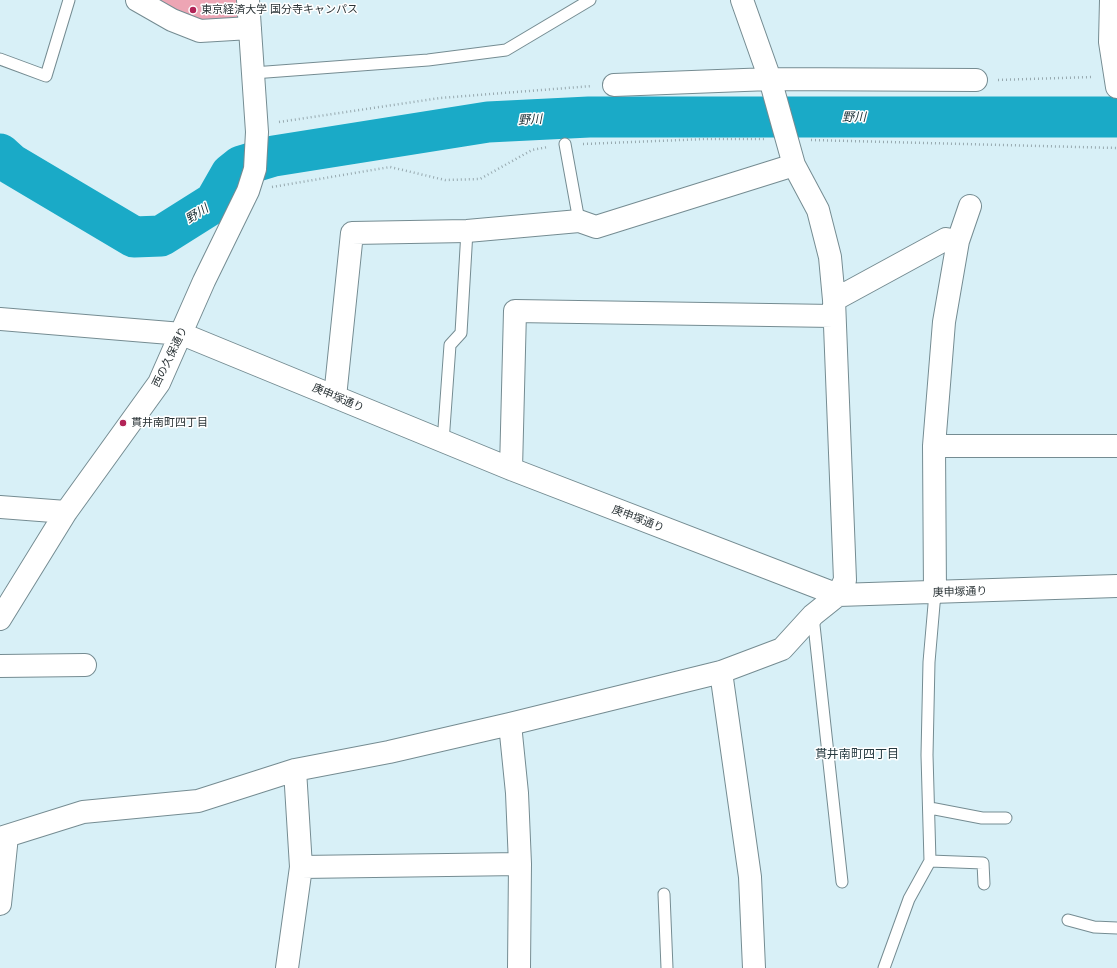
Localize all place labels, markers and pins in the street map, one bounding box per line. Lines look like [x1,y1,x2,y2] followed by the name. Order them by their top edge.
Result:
[201,3,358,17] place label: 東京経済大学 国分寺キャンパス
[188,5,198,15] marker: 東京経済大学 国分寺キャンパス
[131,416,208,430] place label: 貫井南町四丁目
[118,418,128,428] marker: 貫井南町四丁目

